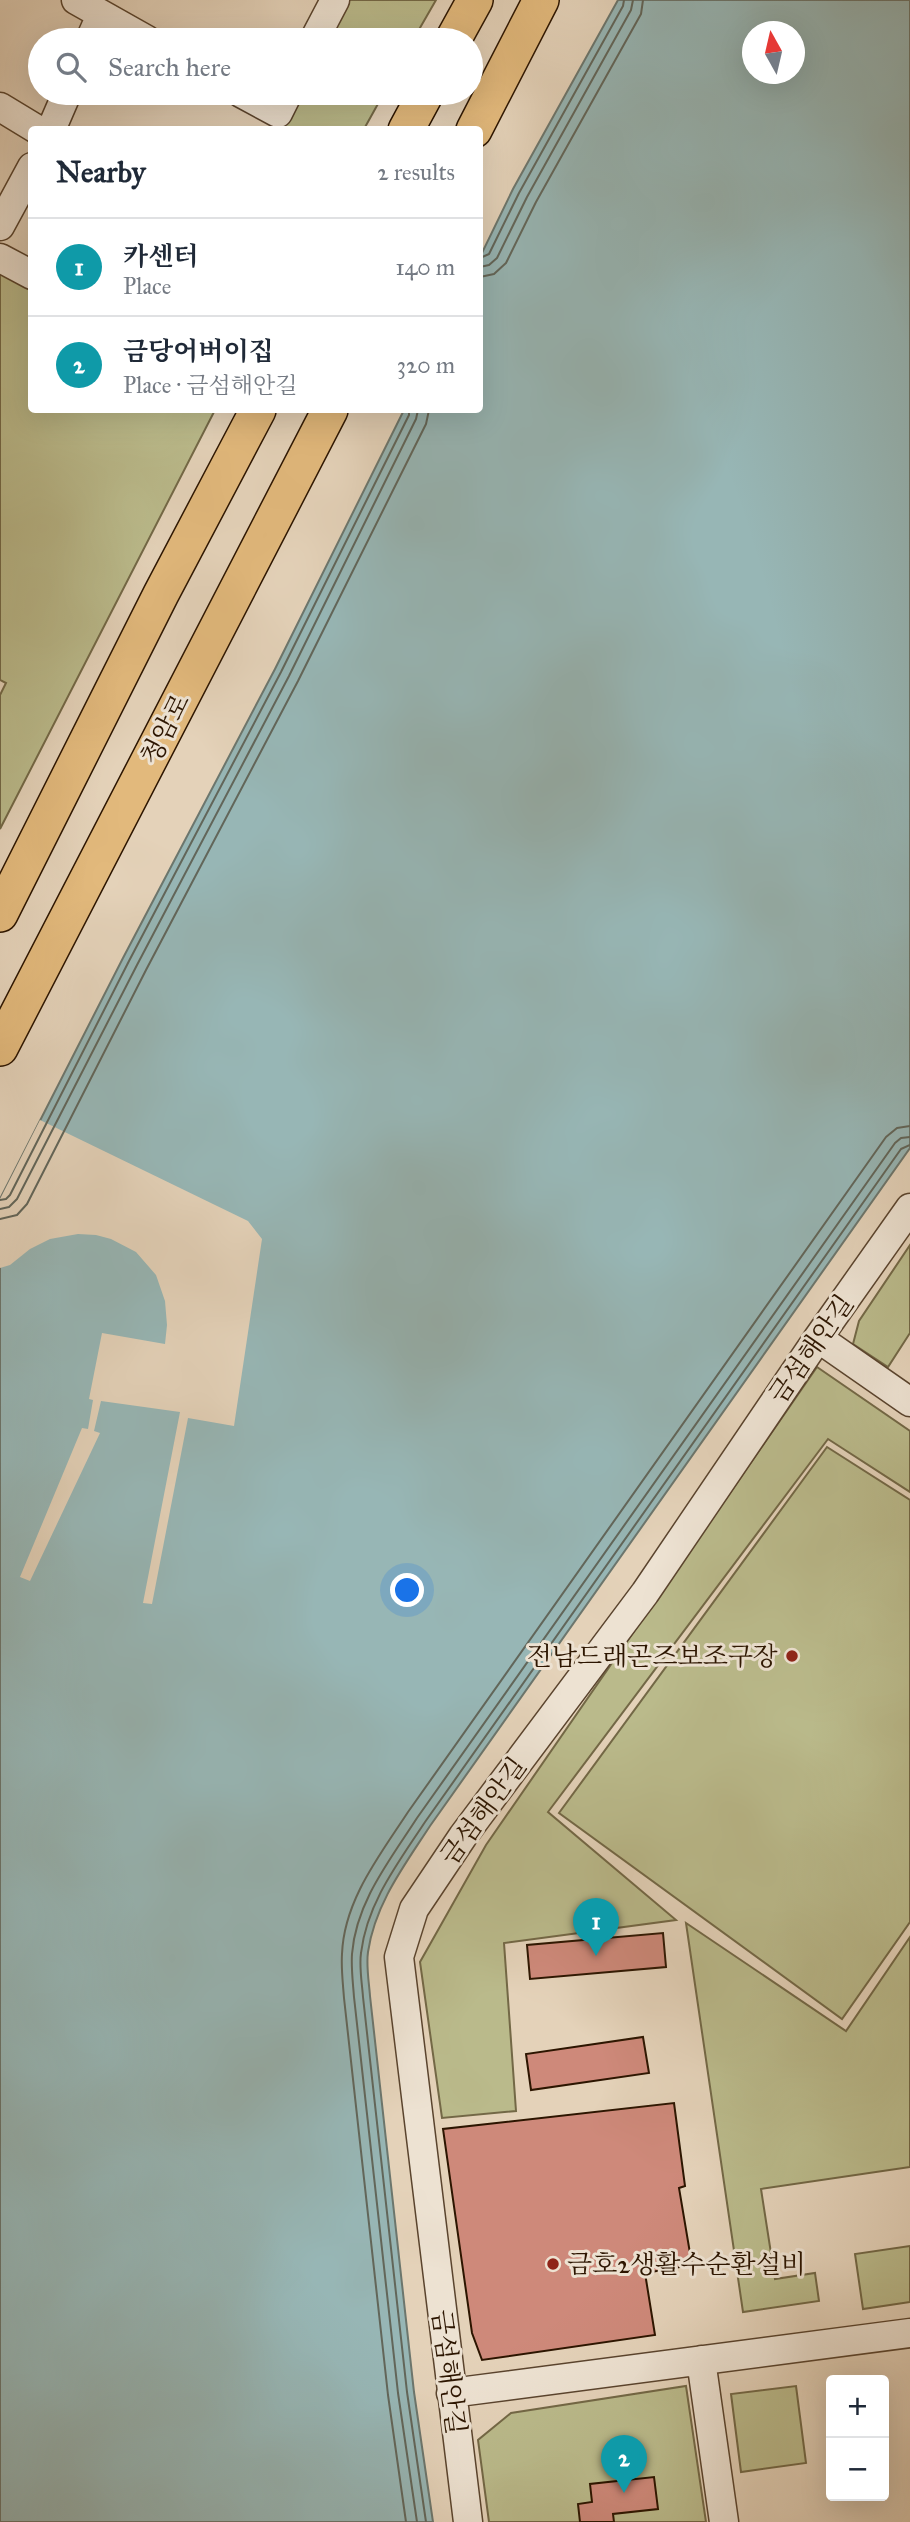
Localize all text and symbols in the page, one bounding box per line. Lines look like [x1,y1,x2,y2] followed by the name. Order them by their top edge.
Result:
[742,21,805,84] north arrow
[28,28,483,105] search box
[52,48,90,86] icon: search
[108,51,231,83] text: Search here
[56,154,146,190] text: Nearby
[377,158,455,186] text: 2 results
[123,240,198,272] text: 카센터
[74,253,84,281] text: 1
[395,253,455,281] text: 140 m
[123,272,171,300] text: Place
[123,335,274,367] text: 금당어버이집
[73,351,85,379] text: 2
[397,351,455,379] text: 320 m
[123,371,297,399] text: Place · 금섬해안길
[134,688,196,770] street label: 청암로
[762,1288,860,1410] street label: 금섬해안길
[390,1573,424,1607] your location
[527,1640,778,1672] place label: 전남드래곤즈보조구장
[784,1648,800,1664] marker: 전남드래곤즈보조구장
[433,1751,533,1871] street label: 금섬해안길
[573,1898,619,1956] pin: 1
[567,2248,806,2280] place label: 금호2생활수순환설비
[545,2256,561,2272] marker: 금호2생활수순환설비
[425,2308,473,2436] street label: 금섬해안길
[826,2375,889,2501] map controls
[826,2375,889,2438] button: +
[601,2435,647,2493] pin: 2
[826,2438,889,2501] button: −

